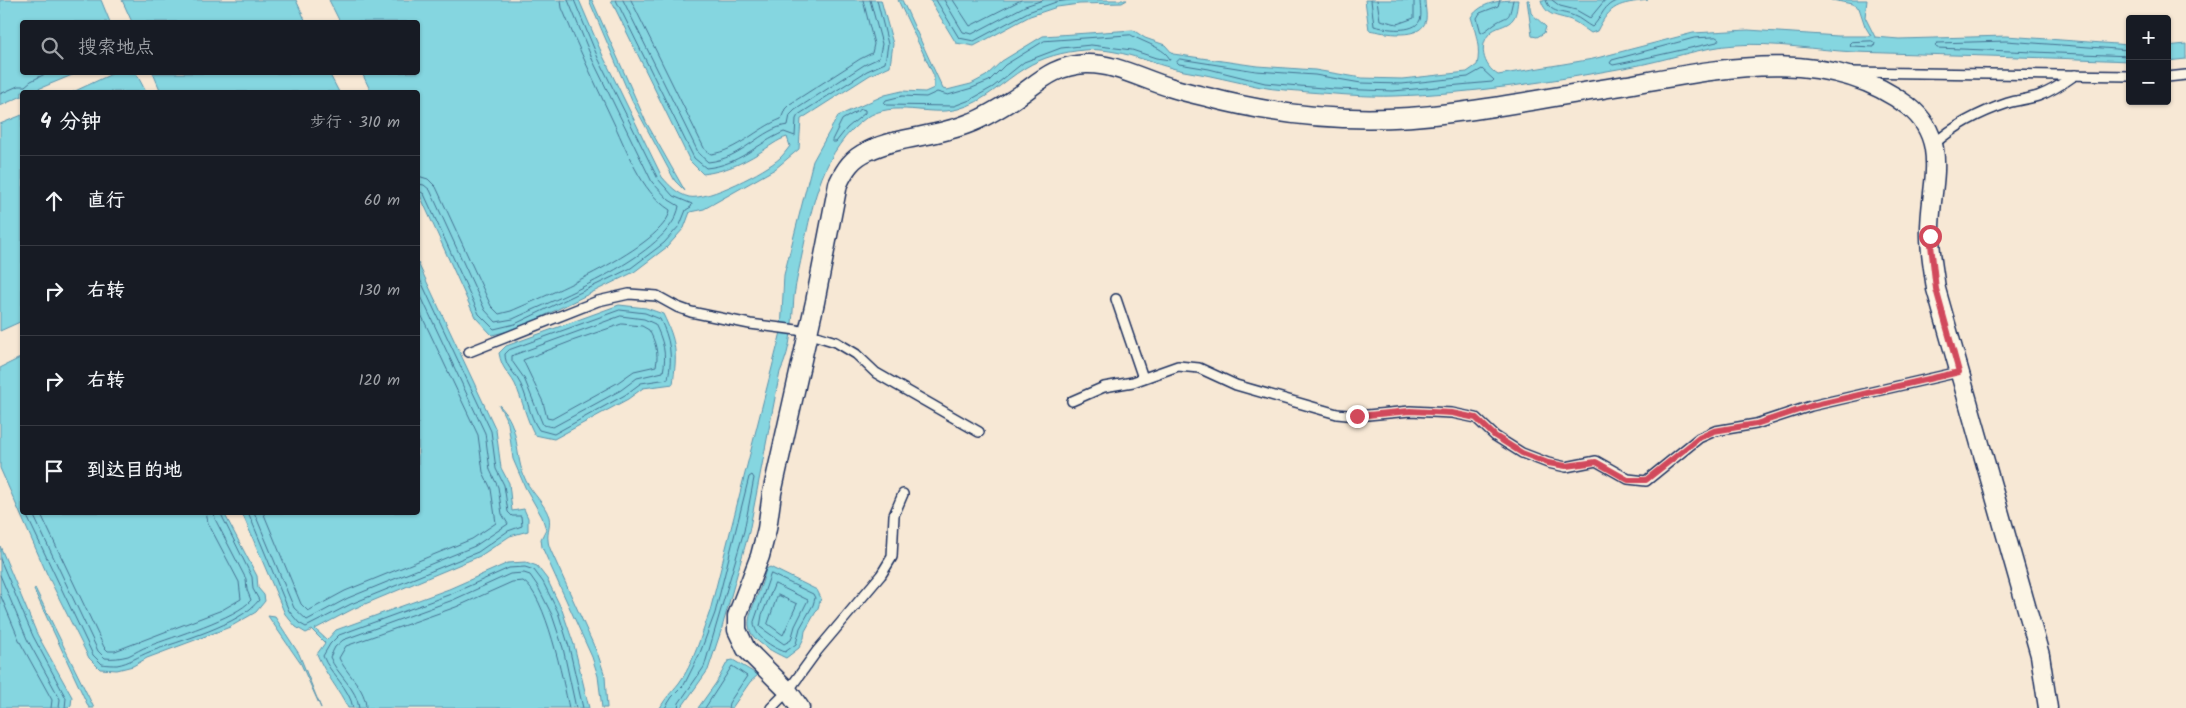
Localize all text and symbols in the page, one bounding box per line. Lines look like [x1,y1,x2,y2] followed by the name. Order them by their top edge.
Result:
[2126,15,2171,105] map controls
[2126,15,2171,60] button: +
[20,20,420,75] search box
[78,33,154,63] text: 搜索地点
[38,34,66,62] icon: search
[2126,60,2171,105] button: −
[40,106,102,139] text: 4 分钟
[310,110,400,135] text: 步行 · 310 m
[87,186,125,216] text: 直行
[40,187,68,215] icon: ahead
[364,188,400,213] text: 60 m
[1919,225,1942,248] route start
[87,276,125,306] text: 右转
[40,277,68,305] icon: right
[359,278,400,303] text: 130 m
[87,366,125,396] text: 右转
[40,367,68,395] icon: right
[359,368,400,393] text: 120 m
[1346,405,1369,428] route end
[87,456,182,486] text: 到达目的地
[40,457,68,485] icon: arrive

